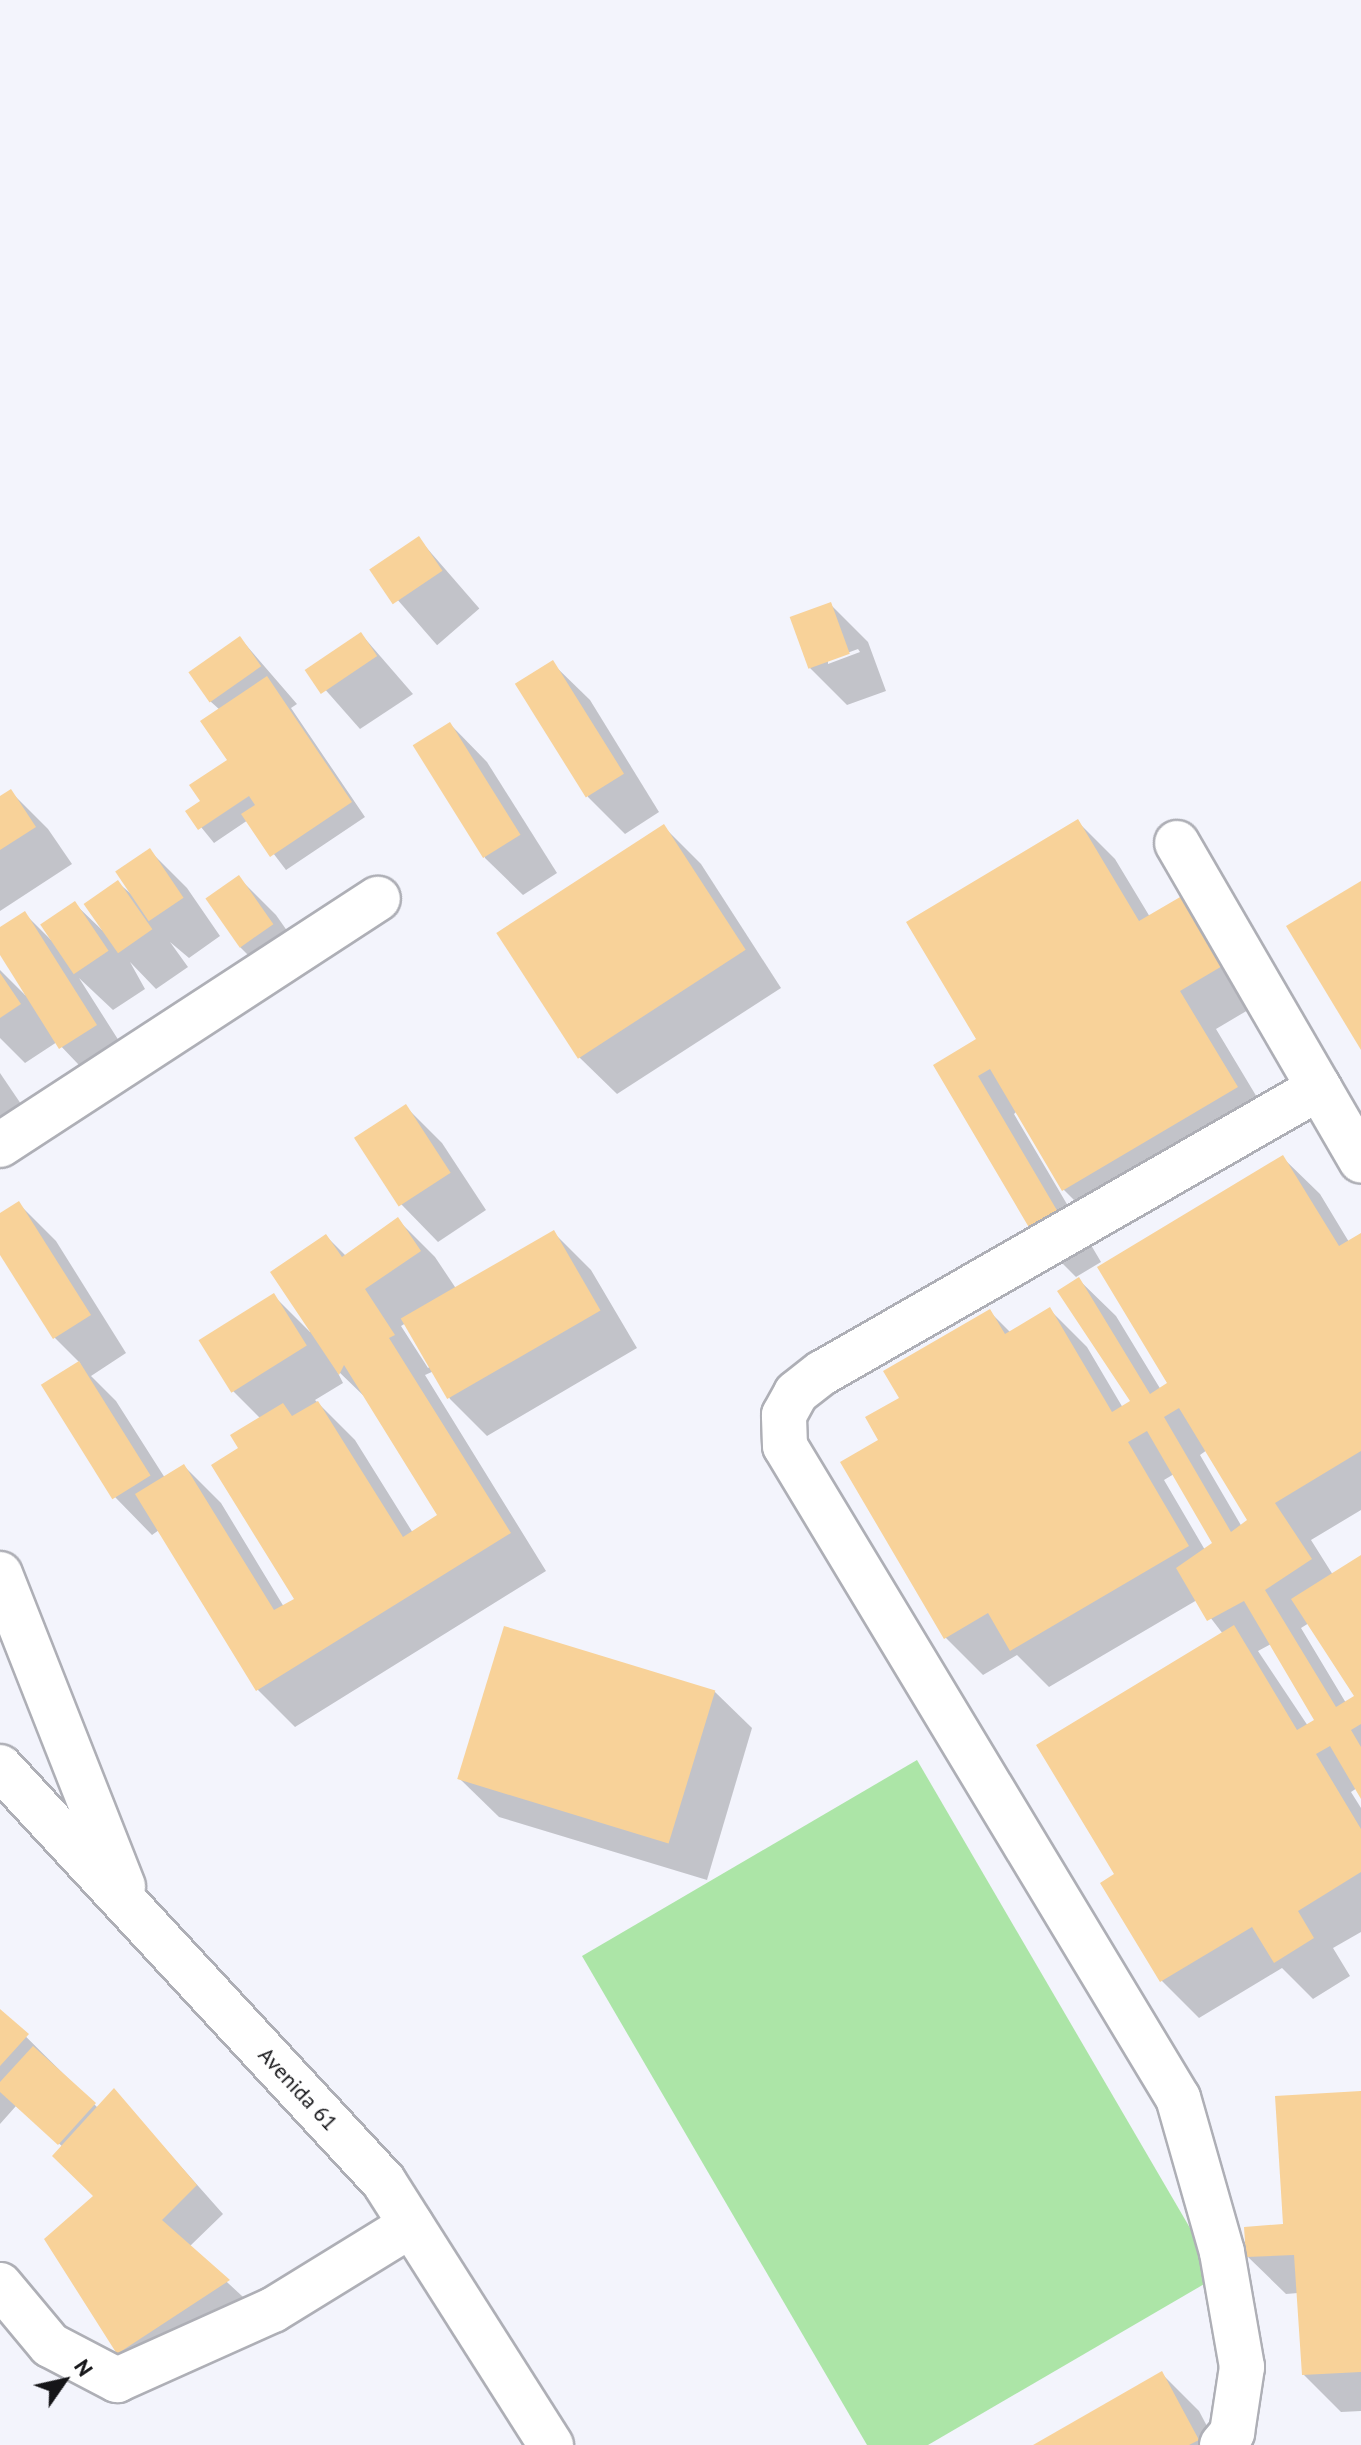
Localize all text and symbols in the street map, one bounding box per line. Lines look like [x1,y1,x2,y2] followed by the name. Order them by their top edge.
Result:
[253,2042,343,2136] street label: Avenida 61
[24,2341,104,2421] north arrow
[68,2354,100,2381] text: N

